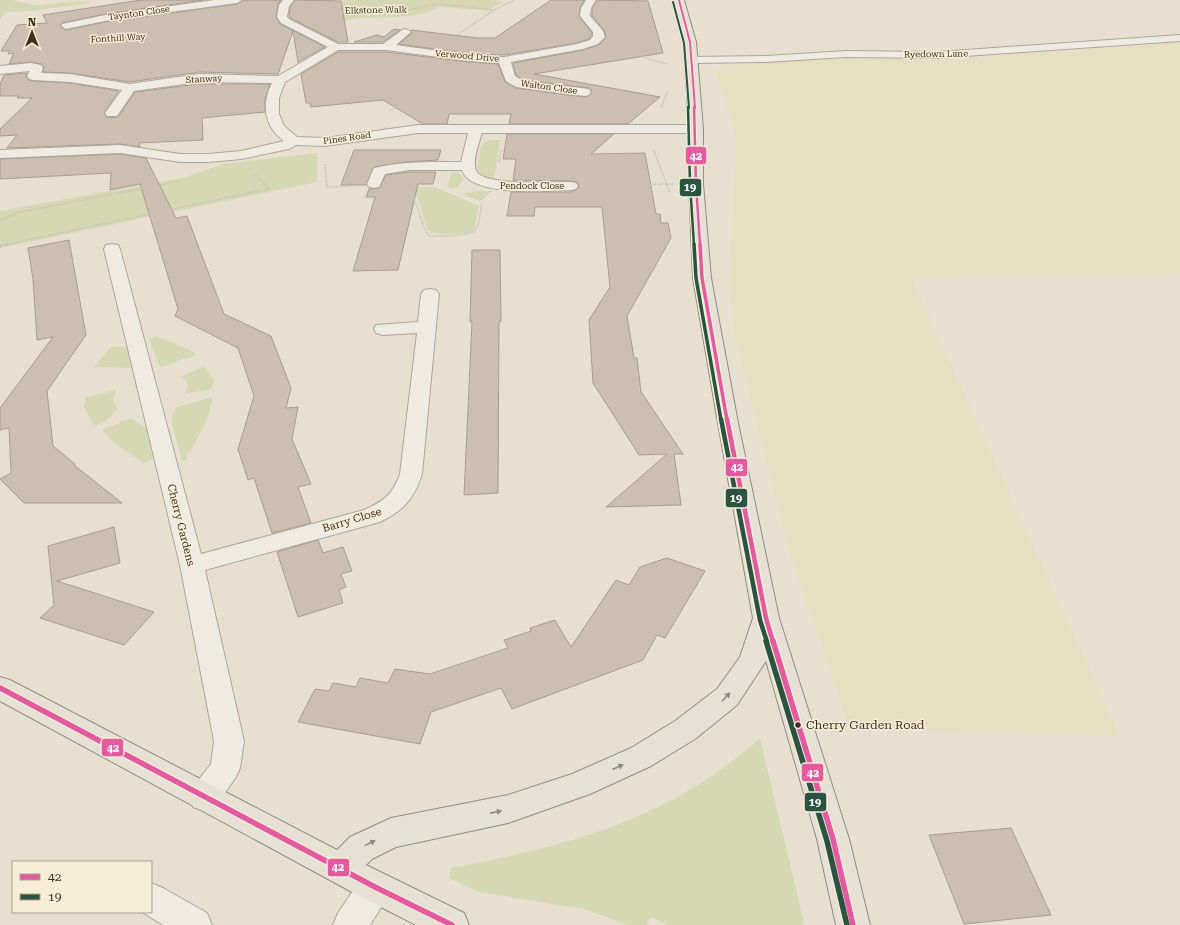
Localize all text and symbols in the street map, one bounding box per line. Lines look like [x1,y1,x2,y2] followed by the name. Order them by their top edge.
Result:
[108,4,170,22] street label: Taynton Close
[345,4,408,16] street label: Elkstone Walk
[12,12,52,52] north arrow
[28,16,37,29] text: N
[90,32,146,44] street label: Fonthill Way
[434,48,500,64] street label: Verwood Drive
[904,48,968,60] street label: Ryedown Lane
[185,73,223,85] street label: Stanway
[520,78,578,96] street label: Walton Close
[322,130,372,146] street label: Pines Road
[685,146,707,165] line badge: 42
[690,150,702,163] text: 42
[679,178,702,197] line badge: 19
[500,181,564,191] street label: Pendock Close
[684,181,696,194] text: 19
[725,458,748,477] line badge: 42
[731,461,743,474] text: 42
[165,483,197,567] street label: Cherry Gardens
[725,488,748,508] line badge: 19
[730,492,742,505] text: 19
[321,505,383,535] street label: Barry Close
[721,692,731,702] one-way arrow
[806,718,925,732] place label: Cherry Garden Road
[793,720,803,730] marker: Cherry Garden Road
[101,738,124,757] line badge: 42
[107,742,119,755] text: 42
[801,763,824,782] line badge: 42
[612,764,623,770] one-way arrow
[807,767,819,780] text: 42
[804,792,827,812] line badge: 19
[809,796,821,809] text: 19
[490,808,502,814] one-way arrow
[365,840,376,846] one-way arrow
[327,858,350,877] line badge: 42
[12,861,152,913] legend
[332,861,344,874] text: 42
[48,870,62,884] text: 42
[48,890,62,904] text: 19

